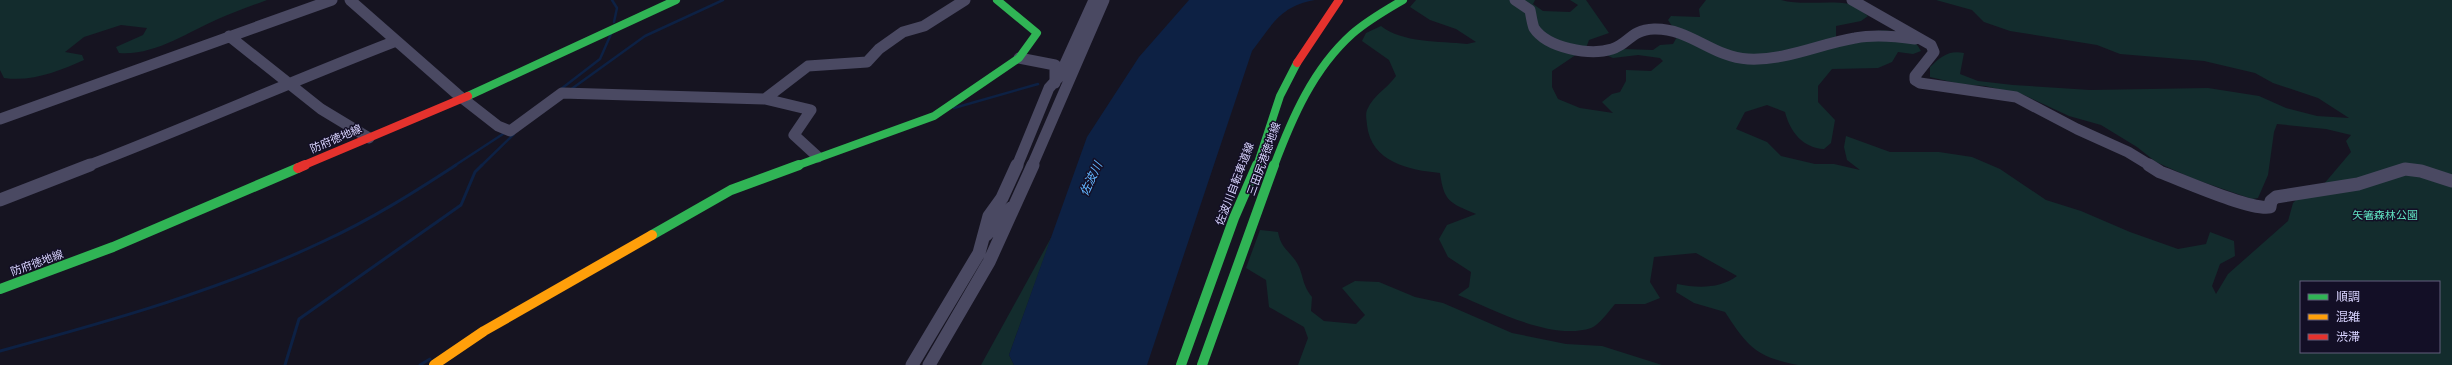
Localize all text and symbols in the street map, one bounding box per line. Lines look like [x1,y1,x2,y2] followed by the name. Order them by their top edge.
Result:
[1244,120,1284,198] street label: 三田尻港徳地線
[308,121,364,157] street label: 防府徳地線
[1212,140,1258,228] street label: 佐波川自転車道線
[1076,157,1107,199] water label: 佐波川
[2352,208,2418,223] park label: 矢箸森林公園
[9,247,65,279] street label: 防府徳地線
[2300,281,2440,353] legend
[2336,289,2360,305] text: 順調
[2336,309,2360,325] text: 混雑
[2336,329,2360,345] text: 渋滞

